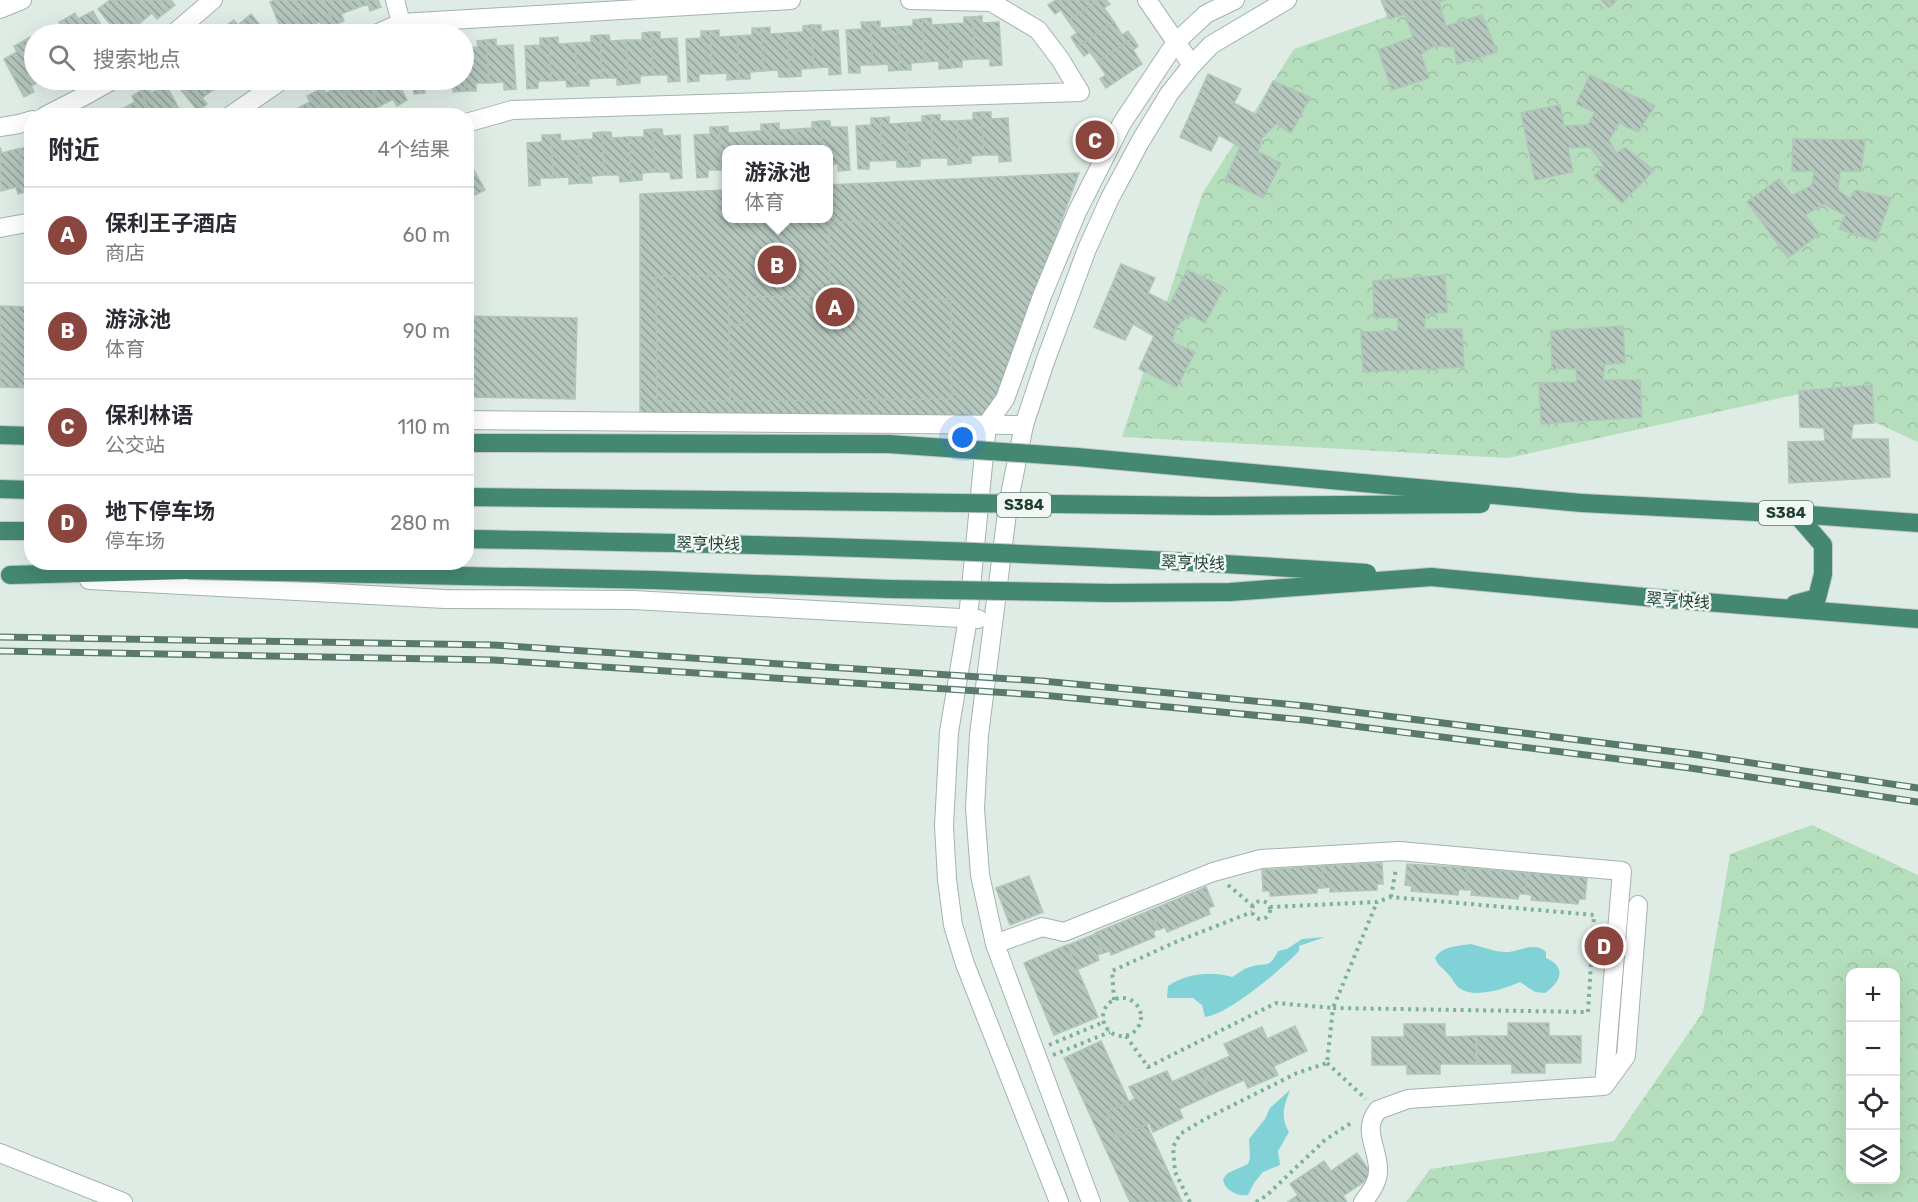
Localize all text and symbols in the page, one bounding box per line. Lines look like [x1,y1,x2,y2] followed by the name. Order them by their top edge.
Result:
[24,24,474,90] search box
[45,41,78,74] icon: search
[93,46,181,73] text: 搜索地点
[1076,118,1114,162] pin: C
[48,135,100,166] text: 附近
[378,137,450,161] text: 4个结果
[722,145,833,223] popup
[744,159,811,186] text: 游泳池
[744,190,784,214] text: 体育
[105,210,237,237] text: 保利王子酒店
[60,223,75,247] text: A
[403,223,450,247] text: 60 m
[105,241,145,265] text: 商店
[758,242,796,288] pin: B
[816,284,854,330] pin: A
[105,306,171,333] text: 游泳池
[60,319,75,343] text: B
[403,319,450,343] text: 90 m
[105,337,145,361] text: 体育
[105,402,193,429] text: 保利林语
[60,415,75,439] text: C
[398,415,450,439] text: 110 m
[948,423,977,452] your location
[105,433,165,457] text: 公交站
[997,493,1051,517] road number: S384
[105,498,215,525] text: 地下停车场
[1759,501,1813,525] road number: S384
[60,511,75,535] text: D
[390,511,450,535] text: 280 m
[105,529,165,553] text: 停车场
[676,533,740,554] street label: 翠亨快线
[1161,552,1225,573] street label: 翠亨快线
[1645,589,1711,612] street label: 翠亨快线
[1584,924,1624,968] pin: D
[1846,968,1900,1184] map controls
[1846,968,1900,1022] button: +
[1846,1022,1900,1076] button: −
[1846,1076,1900,1130] button: locate
[1846,1130,1900,1184] button: layers

